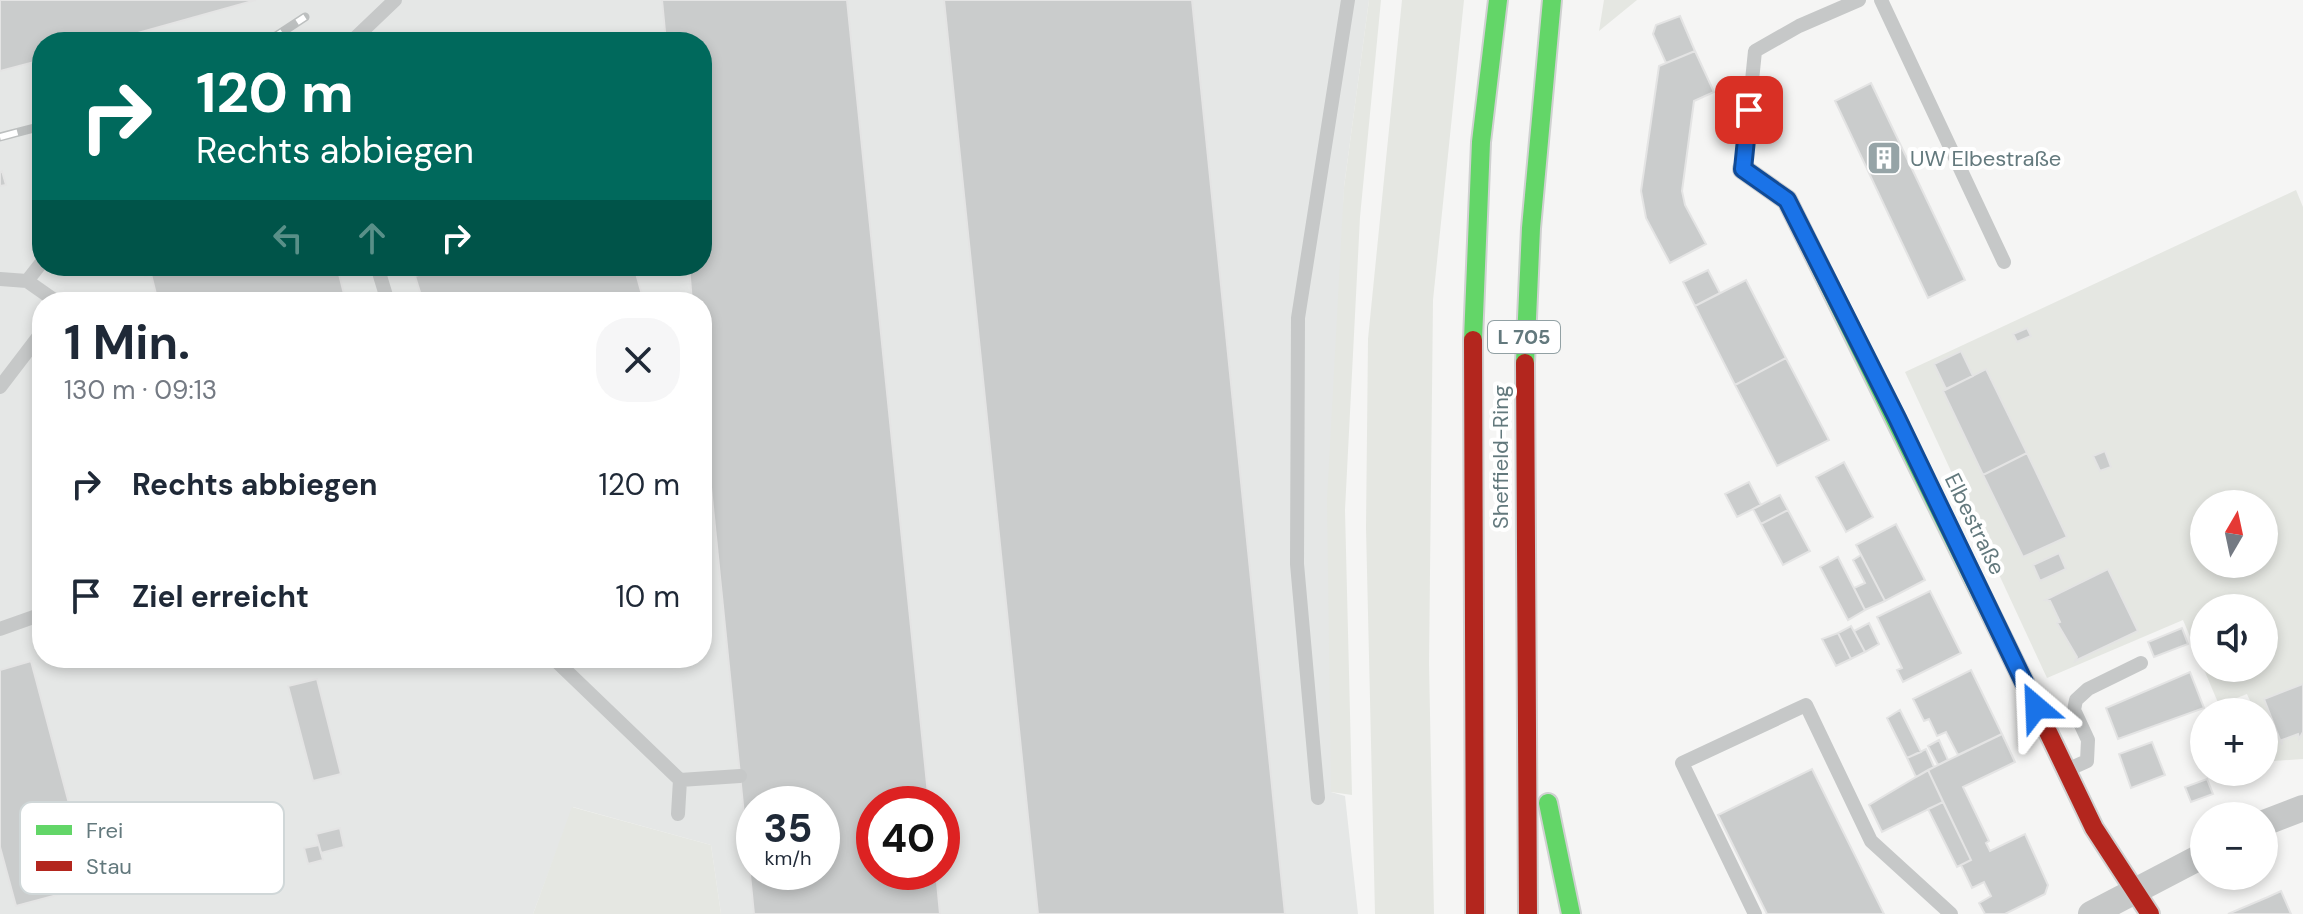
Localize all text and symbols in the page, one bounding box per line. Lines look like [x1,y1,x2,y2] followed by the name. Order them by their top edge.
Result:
[196,56,354,129] text: 120 m
[64,64,168,168] icon: right
[1715,76,1783,144] pin
[1727,88,1771,132] icon: arrive
[196,127,474,174] text: Rechts abbiegen
[1865,139,1903,177] building icon: UW Elbestraße
[1910,144,2061,173] place label: UW Elbestraße
[266,216,310,260] icon: left
[350,216,394,260] icon: ahead
[434,216,478,260] icon: right
[64,311,190,374] text: 1 Min.
[596,318,680,402] button: close
[1488,321,1560,353] road number: L 705
[64,373,217,407] text: 130 m · 09:13
[1486,385,1515,529] street label: Sheffield-Ring
[64,462,108,506] icon: right
[132,465,377,504] text: Rechts abbiegen
[598,465,680,504] text: 120 m
[1938,468,2012,580] street label: Elbestraße
[2190,490,2278,578] north arrow
[2190,490,2278,890] map controls
[64,574,108,618] icon: arrive
[132,577,309,616] text: Ziel erreicht
[615,577,680,616] text: 10 m
[2190,594,2278,682] button: sound
[1994,665,2078,749] position arrow
[2190,698,2278,786] button: +
[856,786,960,890] speed limit sign: 40
[20,802,284,894] legend
[764,802,813,854] text: 35
[2190,802,2278,890] button: −
[86,816,123,845] text: Frei
[764,845,812,871] text: km/h
[86,852,132,881] text: Stau

